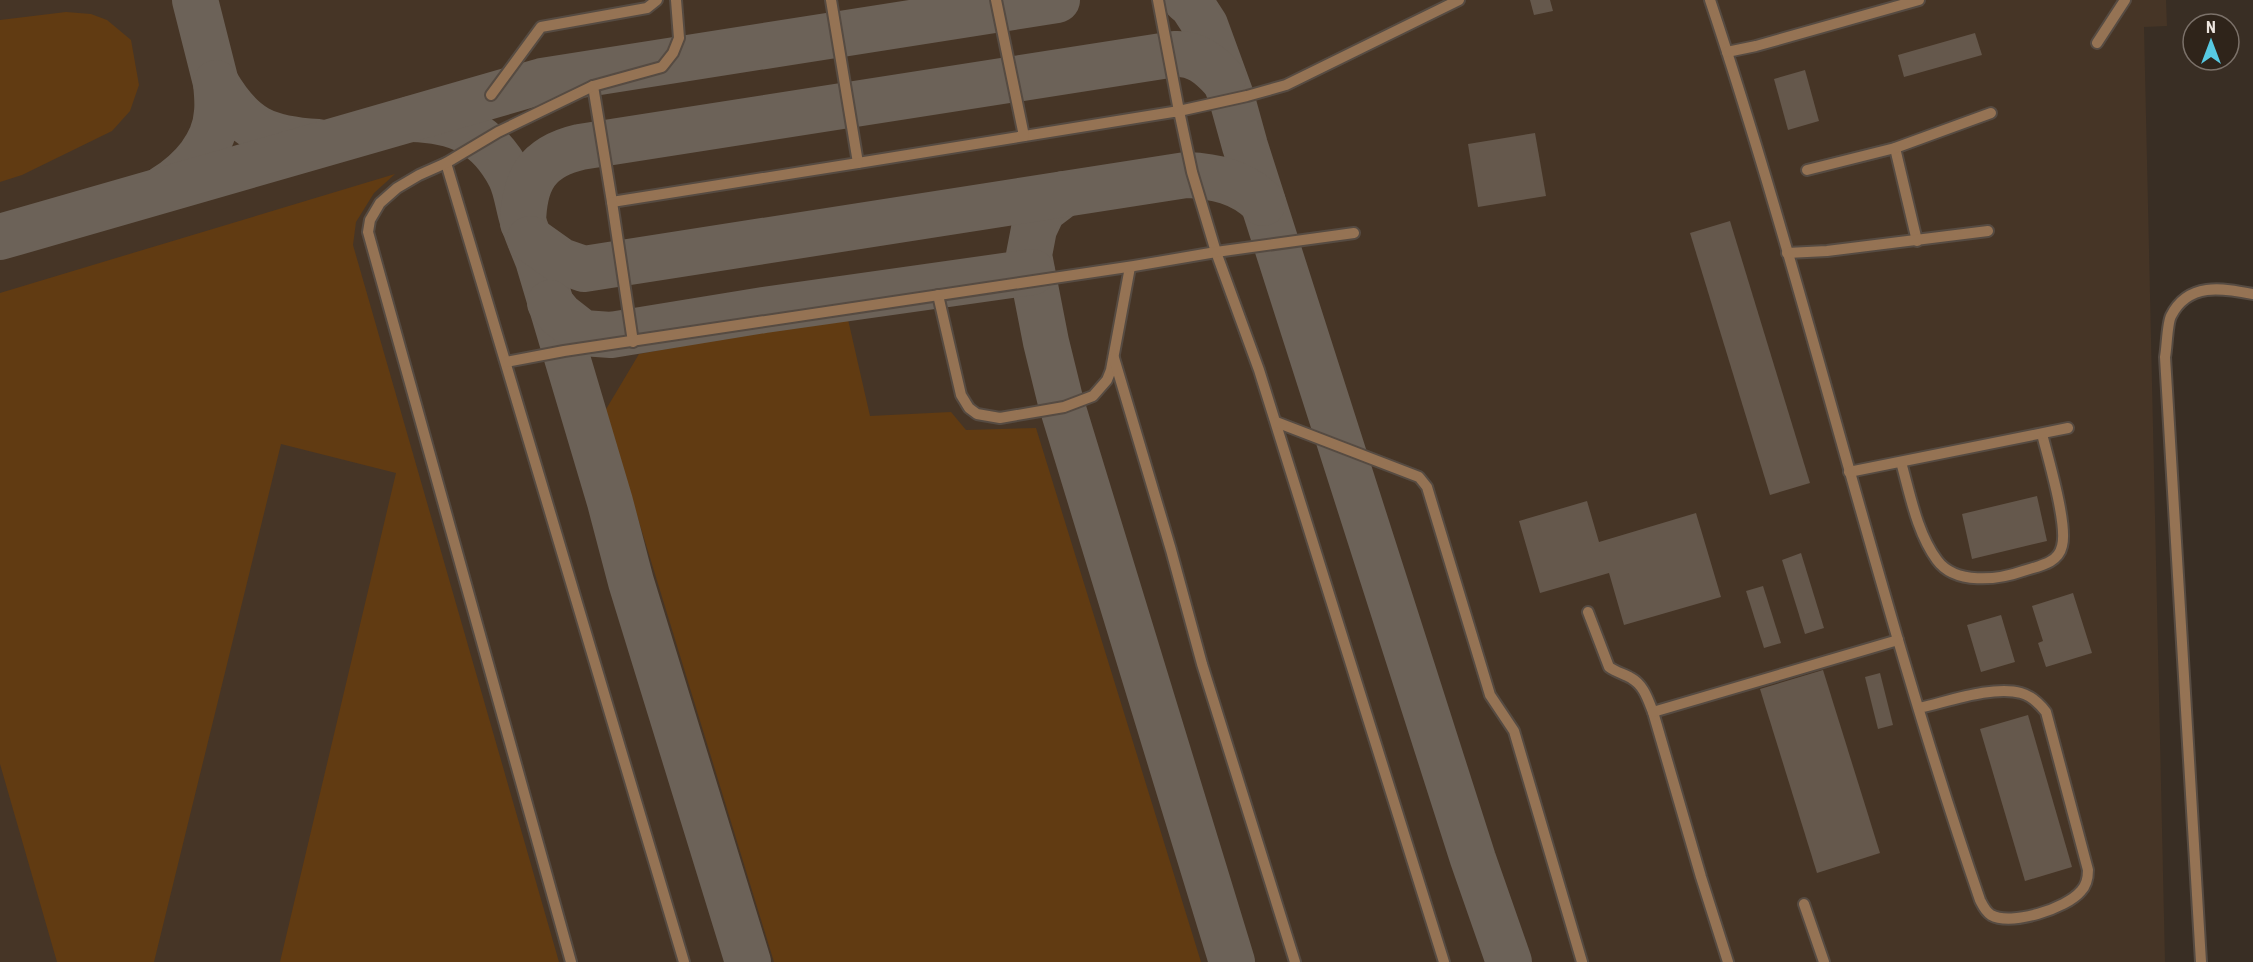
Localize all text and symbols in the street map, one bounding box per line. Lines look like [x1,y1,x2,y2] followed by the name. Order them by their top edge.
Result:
[2181,12,2241,72] north arrow
[2206,18,2216,37] text: N

